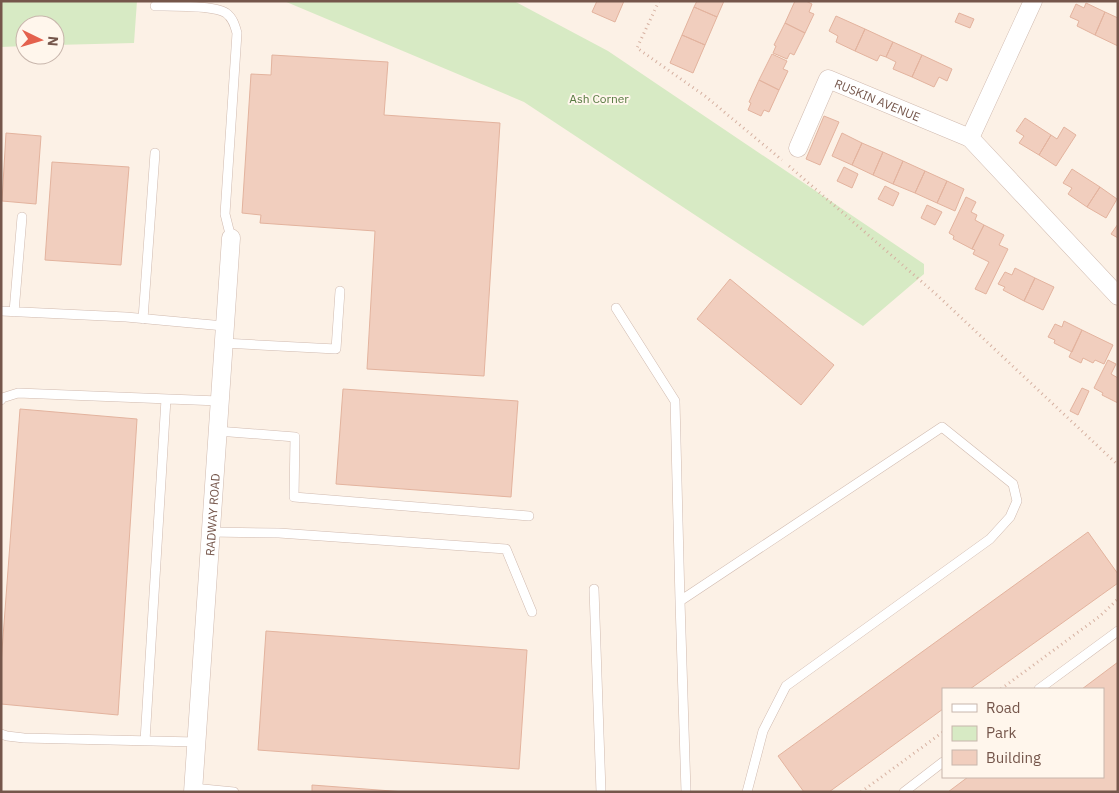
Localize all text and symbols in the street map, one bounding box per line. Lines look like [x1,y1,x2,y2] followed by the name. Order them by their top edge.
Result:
[15,15,65,65] north arrow
[44,35,62,47] text: N
[832,75,923,124] street label: RUSKIN AVENUE
[569,91,629,106] park label: Ash Corner
[202,473,222,556] street label: RADWAY ROAD
[942,688,1104,778] legend
[986,698,1021,717] text: Road
[986,723,1016,742] text: Park
[986,748,1041,767] text: Building

